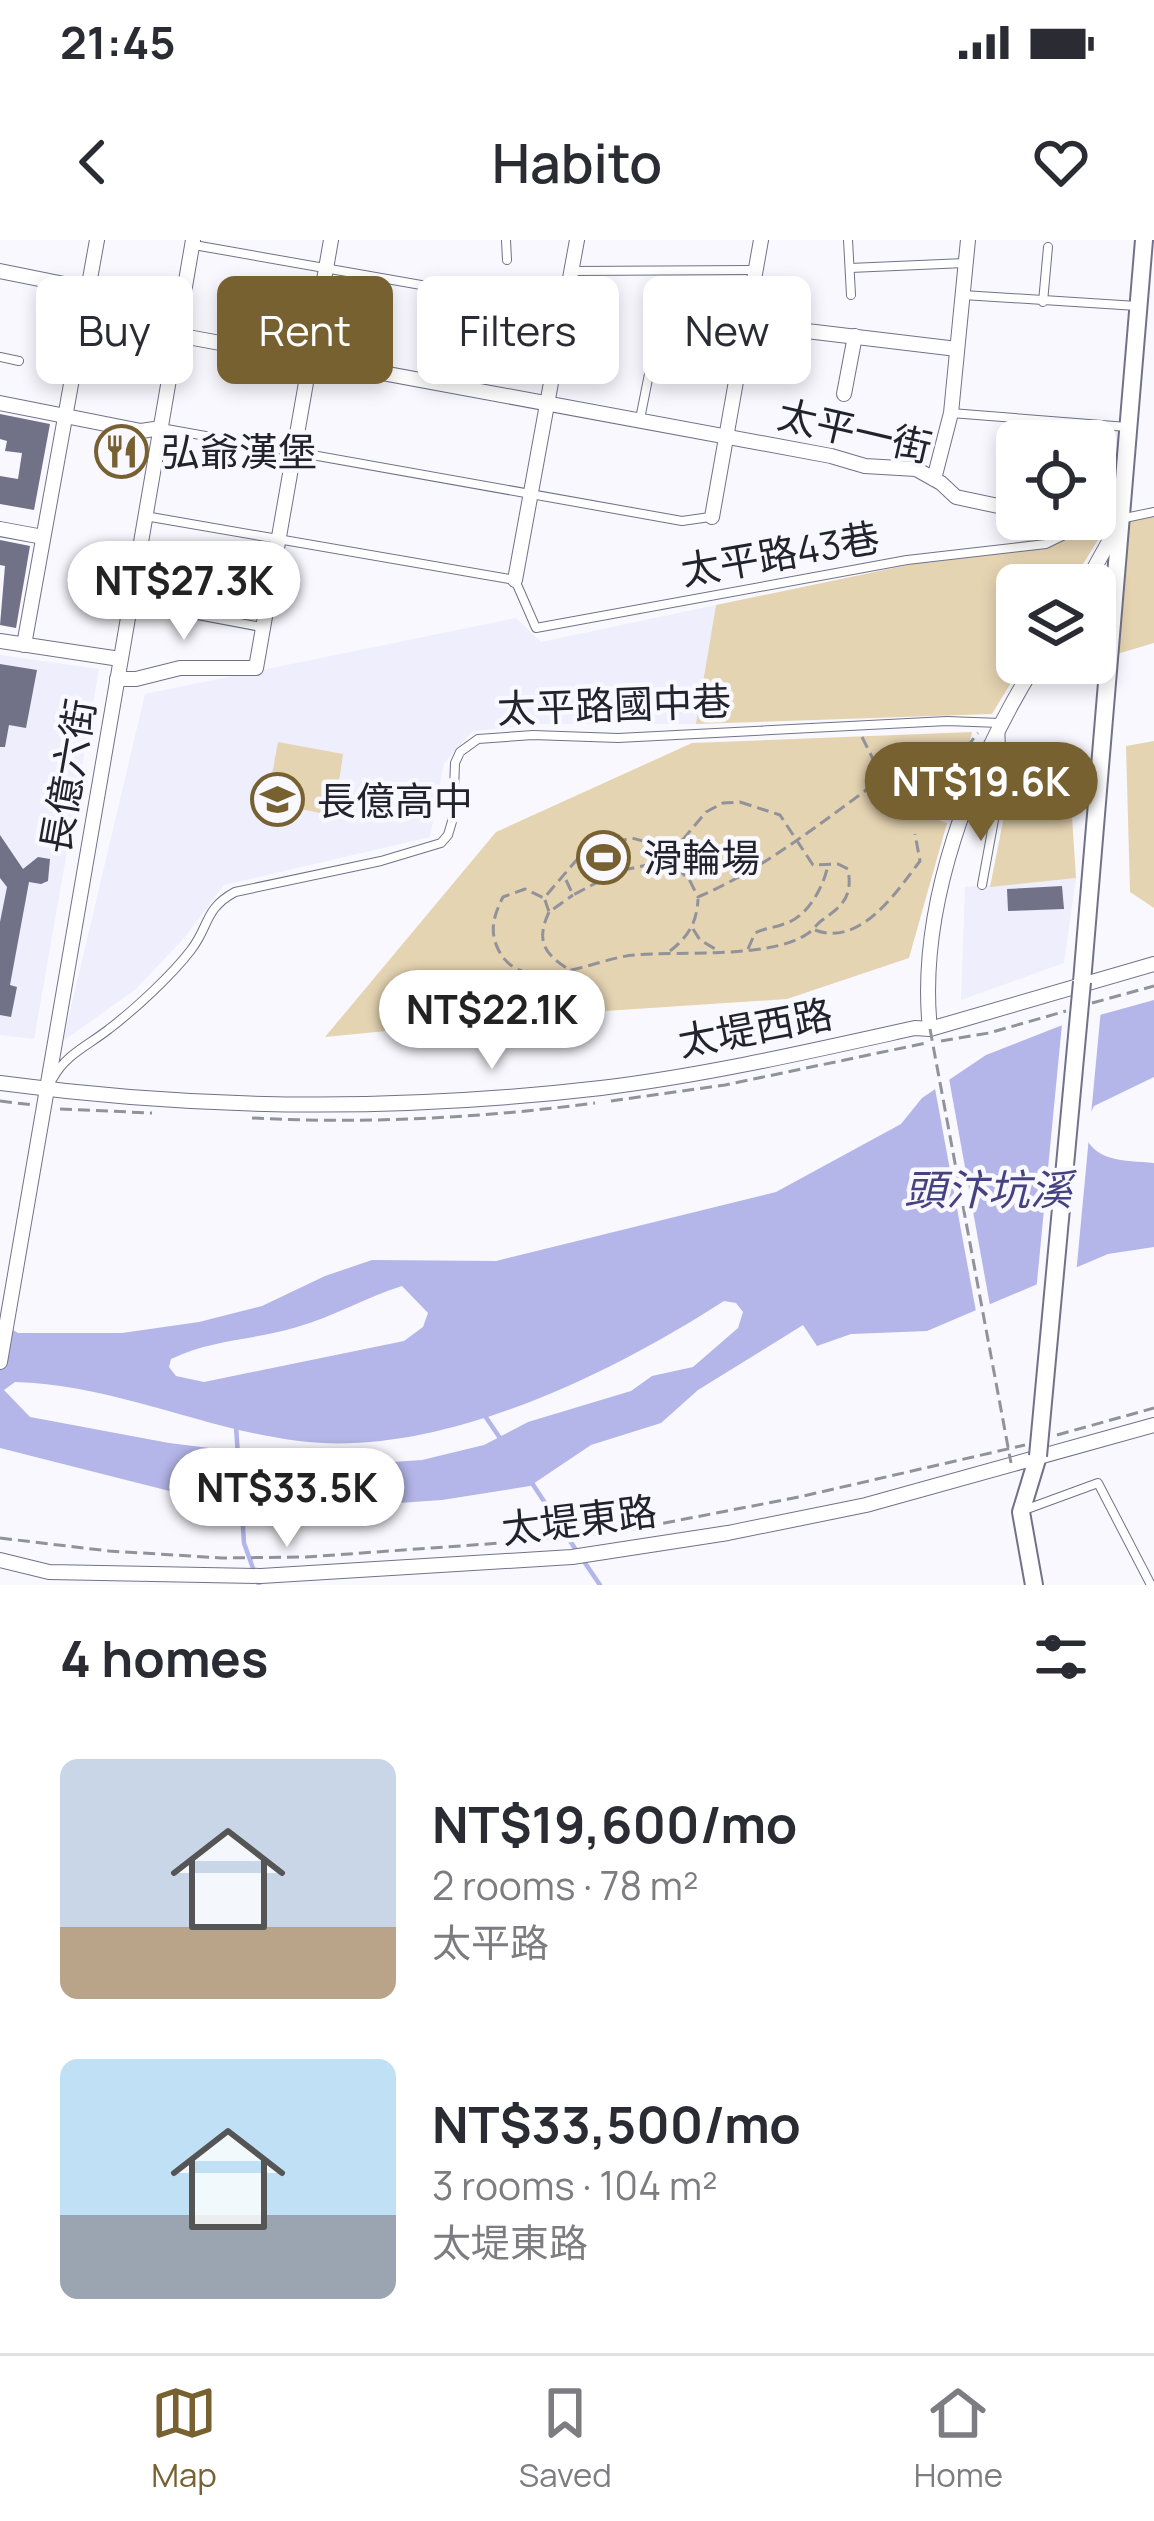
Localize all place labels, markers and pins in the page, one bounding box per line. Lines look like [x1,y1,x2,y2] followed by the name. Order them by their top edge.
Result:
[94,423,150,479] restaurant icon: 弘爺漢堡
[161,424,317,478] place label: 弘爺漢堡
[60,541,308,643] pin: NT$27.3K
[857,742,1105,844] pin: NT$19.6K
[250,772,306,828] school or university icon: 長億高中
[317,773,473,827] place label: 長億高中
[576,829,632,885] sports icon: 滑輪場
[643,830,760,884] place label: 滑輪場
[368,970,616,1072] pin: NT$22.1K
[163,1448,411,1550] pin: NT$33.5K

